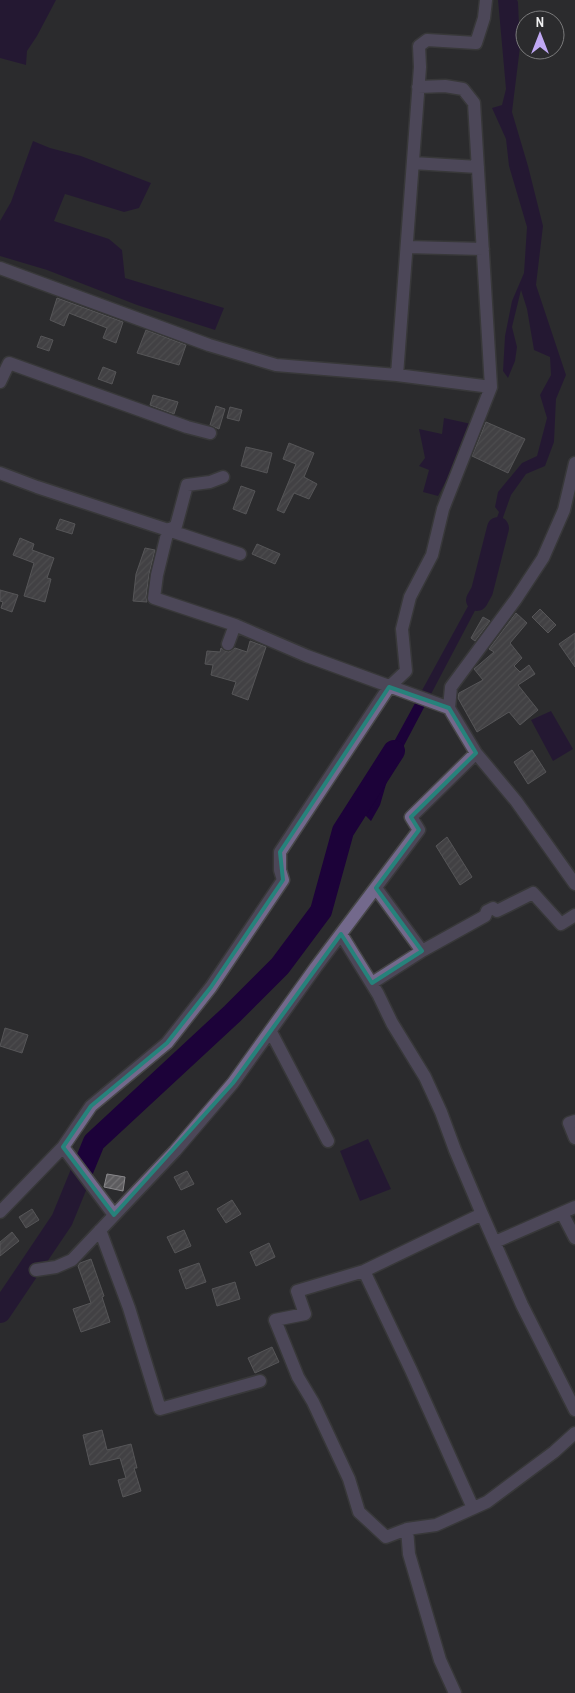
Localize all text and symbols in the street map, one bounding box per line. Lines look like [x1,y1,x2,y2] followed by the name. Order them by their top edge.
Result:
[515,10,565,60] north arrow
[536,13,544,31] text: N

